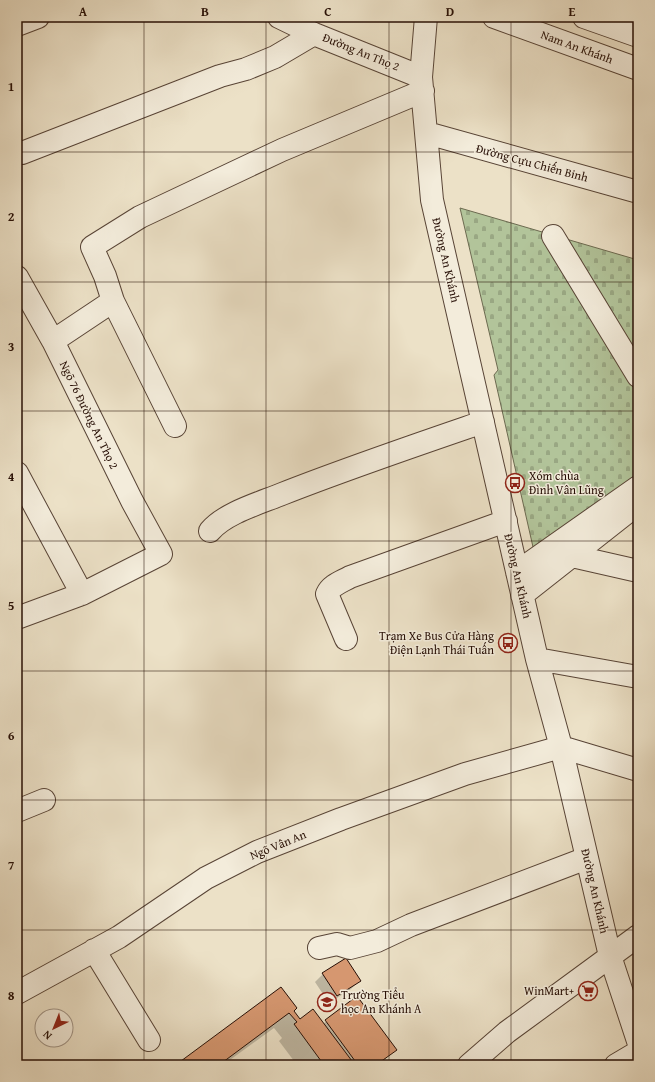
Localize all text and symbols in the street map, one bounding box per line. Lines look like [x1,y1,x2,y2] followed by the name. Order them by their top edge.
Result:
[79,2,88,21] text: A
[201,2,209,21] text: B
[324,2,332,21] text: C
[446,2,454,21] text: D
[569,2,576,21] text: E
[539,26,616,68] street label: Nam An Khánh
[320,28,402,75] street label: Đường An Thọ 2
[8,77,14,96] text: 1
[474,139,590,186] street label: Đường Cựu Chiến Binh
[8,207,15,226] text: 2
[428,216,465,304] street label: Đường An Khánh
[8,337,14,356] text: 3
[56,358,123,472] street label: Ngõ 76 Đường An Thọ 2
[8,467,15,486] text: 4
[529,467,604,498] place label: Xóm chùa Đình Vân Lũng
[504,472,526,494] bus stop icon: Xóm chùa Đình Vân Lũng
[500,532,537,620] street label: Đường An Khánh
[8,596,15,615] text: 5
[379,627,494,658] place label: Trạm Xe Bus Cửa Hàng Điện Lạnh Thái Tuấn
[497,632,519,654] bus stop icon: Trạm Xe Bus Cửa Hàng Điện Lạnh Thái Tuấn
[8,726,15,745] text: 6
[247,825,309,864] street label: Ngõ Vân An
[577,847,614,935] street label: Đường An Khánh
[8,856,15,875] text: 7
[577,980,599,1002] supermarket icon: WinMart+
[524,982,574,999] place label: WinMart+
[8,986,15,1005] text: 8
[341,986,422,1017] place label: Trường Tiểu học An Khánh A
[316,991,338,1013] school or university icon: Trường Tiểu học An Khánh A
[34,1008,74,1048] north arrow
[39,1027,55,1044] text: N

